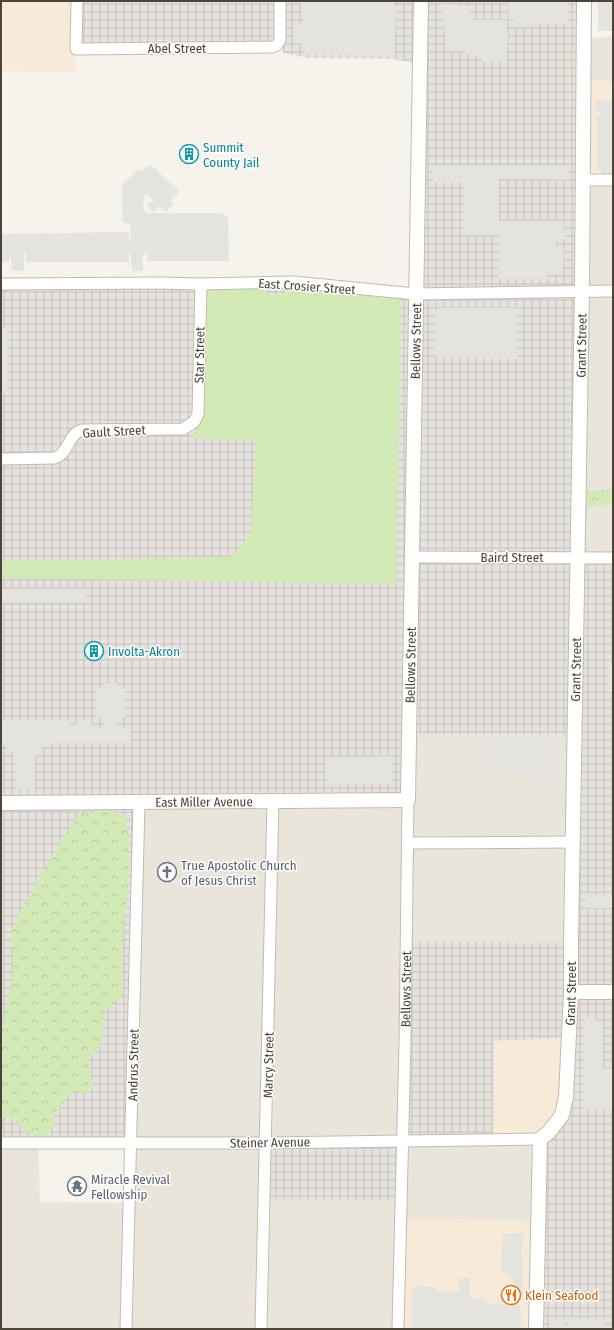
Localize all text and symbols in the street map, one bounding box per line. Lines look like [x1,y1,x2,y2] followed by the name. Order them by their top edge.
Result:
[148,41,207,56] street label: Abel Street
[203,140,260,170] place label: Summit County Jail
[178,143,200,165] building icon: Summit County Jail
[258,276,357,297] street label: East Crosier Street
[408,302,424,379] street label: Bellows Street
[574,313,590,378] street label: Grant Street
[192,326,208,383] street label: Star Street
[82,422,147,441] street label: Gault Street
[481,550,544,565] street label: Baird Street
[403,626,419,703] street label: Bellows Street
[568,636,584,702] street label: Grant Street
[83,640,105,662] building icon: Involta-Akron
[108,644,180,659] place label: Involta-Akron
[155,794,253,810] street label: East Miller Avenue
[181,858,297,888] place label: True Apostolic Church of Jesus Christ
[156,861,178,883] church icon: True Apostolic Church of Jesus Christ
[398,950,414,1027] street label: Bellows Street
[562,961,579,1026] street label: Grant Street
[125,1028,142,1101] street label: Andrus Street
[260,1031,277,1098] street label: Marcy Street
[230,1134,310,1151] street label: Steiner Avenue
[91,1172,171,1202] place label: Miracle Revival Fellowship
[66,1175,88,1197] temple icon: Miracle Revival Fellowship
[500,1284,522,1306] restaurant icon: Klein Seafood
[525,1288,598,1303] place label: Klein Seafood

